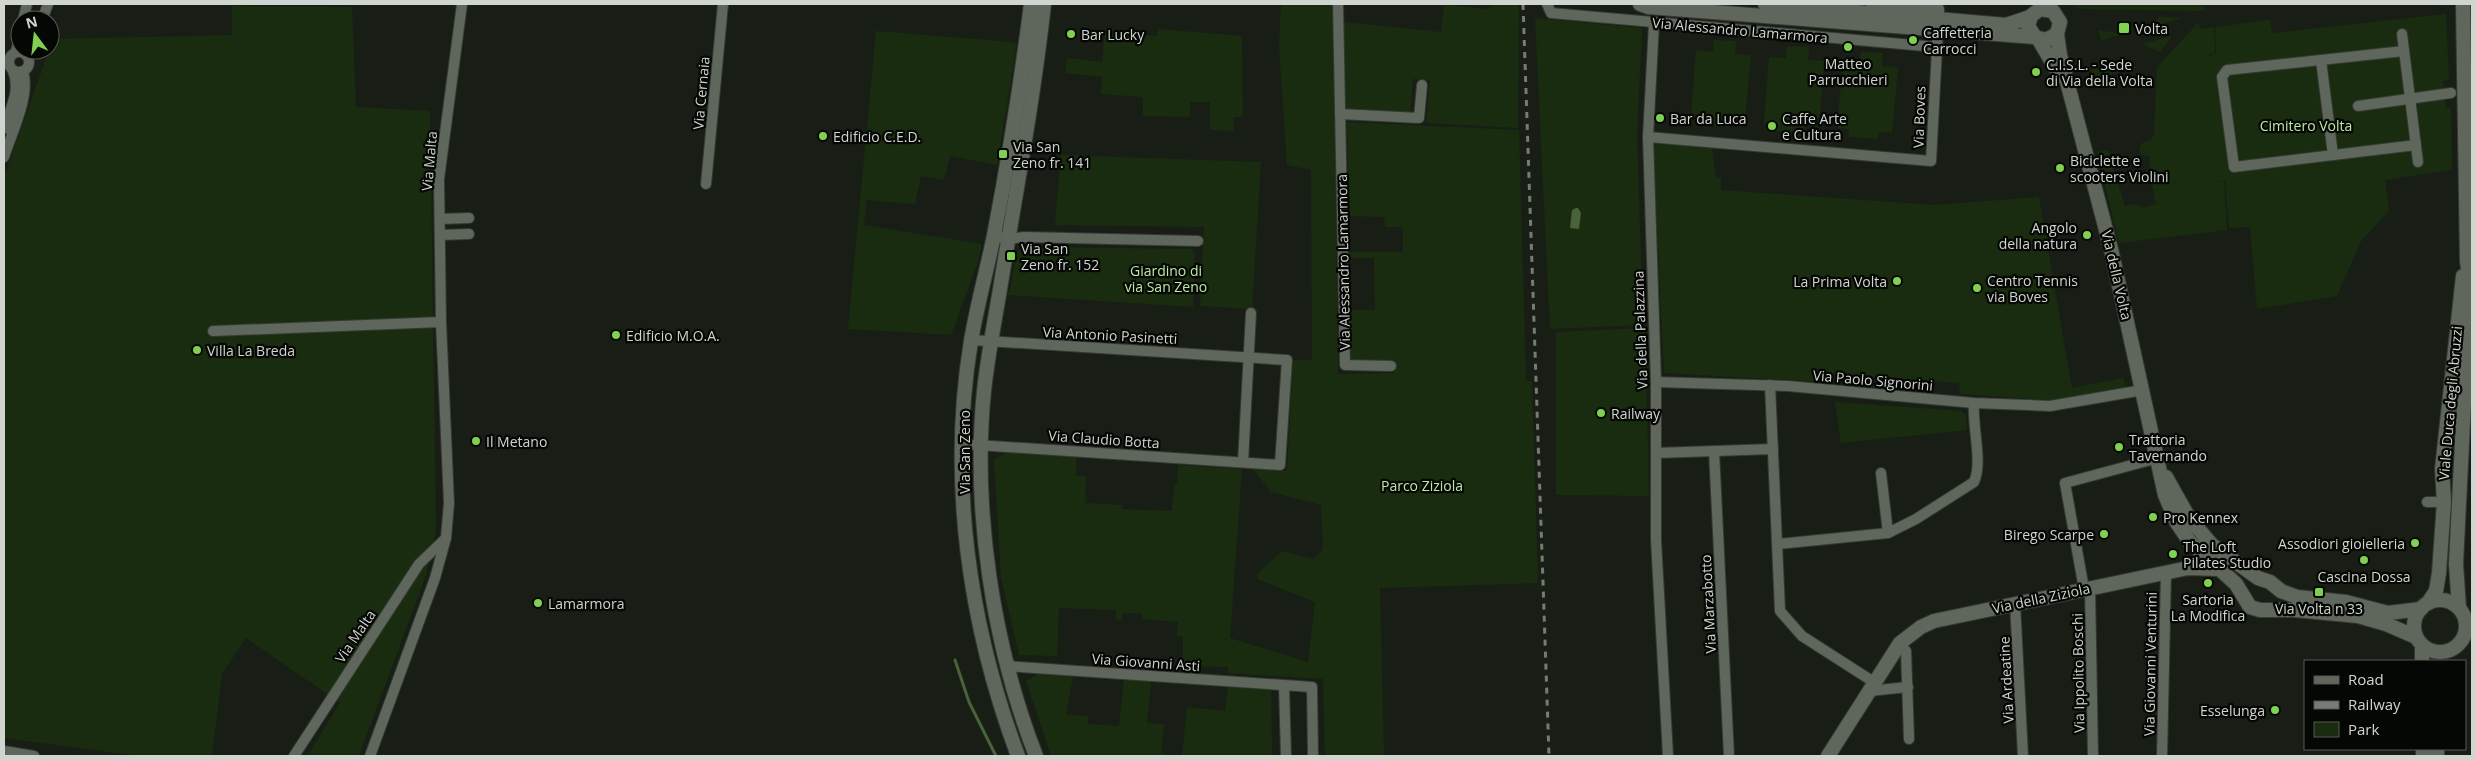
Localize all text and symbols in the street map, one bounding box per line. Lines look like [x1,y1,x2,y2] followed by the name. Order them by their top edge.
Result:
[10,10,60,60] north arrow
[24,11,39,33] text: N
[1651,13,1829,47] street label: Via Alessandro Lamarmora
[2135,19,2168,38] place label: Volta
[2117,21,2131,35] marker: Volta
[1923,23,1992,58] place label: Caffetteria Carrocci
[1081,25,1145,44] place label: Bar Lucky
[1065,28,1077,40] marker: Bar Lucky
[1907,34,1919,46] marker: Caffetteria Carrocci
[1842,41,1854,53] marker: Matteo Parrucchieri
[1809,54,1887,89] place label: Matteo Parrucchieri
[2046,55,2153,90] place label: C.I.S.L. - Sede di Via della Volta
[688,56,714,130] street label: Via Cernaia
[2030,66,2042,78] marker: C.I.S.L. - Sede di Via della Volta
[1908,85,1930,148] street label: Via Boves
[1670,109,1747,128] place label: Bar da Luca
[1782,109,1847,144] place label: Caffe Arte e Cultura
[1654,112,1666,124] marker: Bar da Luca
[2260,116,2352,135] park label: Cimitero Volta
[1766,120,1778,132] marker: Caffe Arte e Cultura
[833,127,921,146] place label: Edificio C.E.D.
[417,130,441,192] street label: Via Malta
[817,130,829,142] marker: Edificio C.E.D.
[1013,137,1091,172] place label: Via San Zeno fr. 141
[997,148,1009,160] marker: Via San Zeno fr. 141
[2070,151,2169,186] place label: Biciclette e scooters Violini
[2054,162,2066,174] marker: Biciclette e scooters Violini
[1332,174,1354,350] street label: Via Alessandro Lamarmora
[1999,218,2077,253] place label: Angolo della natura
[2097,228,2137,322] street label: Via della Volta
[2081,229,2093,241] marker: Angolo della natura
[1021,239,1099,274] place label: Via San Zeno fr. 152
[1005,250,1017,262] marker: Via San Zeno fr. 152
[1125,261,1207,296] park label: Giardino di via San Zeno
[1628,270,1652,390] street label: Via della Palazzina
[1987,271,2078,306] place label: Centro Tennis via Boves
[1793,272,1887,291] place label: La Prima Volta
[1891,275,1903,287] marker: La Prima Volta
[1971,282,1983,294] marker: Centro Tennis via Boves
[1042,322,1178,348] street label: Via Antonio Pasinetti
[2434,325,2466,481] street label: Viale Duca degli Abruzzi
[626,326,720,345] place label: Edificio M.O.A.
[610,329,622,341] marker: Edificio M.O.A.
[207,341,295,360] place label: Villa La Breda
[191,344,203,356] marker: Villa La Breda
[1812,365,1934,395] street label: Via Paolo Signorini
[1611,404,1661,423] place label: Railway
[1595,407,1607,419] marker: Railway
[955,410,974,494] street label: Via San Zeno
[1048,426,1160,452] street label: Via Claudio Botta
[2129,430,2207,465] place label: Trattoria Tavernando
[486,432,547,451] place label: Il Metano
[470,435,482,447] marker: Il Metano
[2113,441,2125,453] marker: Trattoria Tavernando
[1381,476,1463,495] park label: Parco Ziziola
[2163,508,2239,527] place label: Pro Kennex
[2147,511,2159,523] marker: Pro Kennex
[2004,525,2094,544] place label: Birego Scarpe
[2098,528,2110,540] marker: Birego Scarpe
[2278,534,2405,553] place label: Assodiori gioielleria
[2183,537,2271,572] place label: The Loft Pilates Studio
[2409,537,2421,549] marker: Assodiori gioielleria
[2167,548,2179,560] marker: The Loft Pilates Studio
[1696,554,1720,654] street label: Via Marzabotto
[2358,554,2370,566] marker: Cascina Dossa
[2317,567,2411,586] place label: Cascina Dossa
[2202,577,2214,589] marker: Sartoria La Modifica
[1990,578,2092,618] street label: Via della Ziziola
[2313,586,2325,598] marker: Via Volta n 33
[2171,590,2245,625] place label: Sartoria La Modifica
[2139,592,2161,736] street label: Via Giovanni Venturini
[548,594,624,613] place label: Lamarmora
[532,597,544,609] marker: Lamarmora
[2275,599,2363,618] place label: Via Volta n 33
[330,606,380,666] street label: Via Malta
[2067,613,2089,733] street label: Via Ippolito Boschi
[1994,636,2018,724] street label: Via Ardeatine
[1091,649,1201,675] street label: Via Giovanni Asti
[2304,660,2466,750] legend
[2348,669,2384,689] text: Road
[2348,694,2401,714] text: Railway
[2200,701,2265,720] place label: Esselunga
[2269,704,2281,716] marker: Esselunga
[2348,719,2379,739] text: Park

